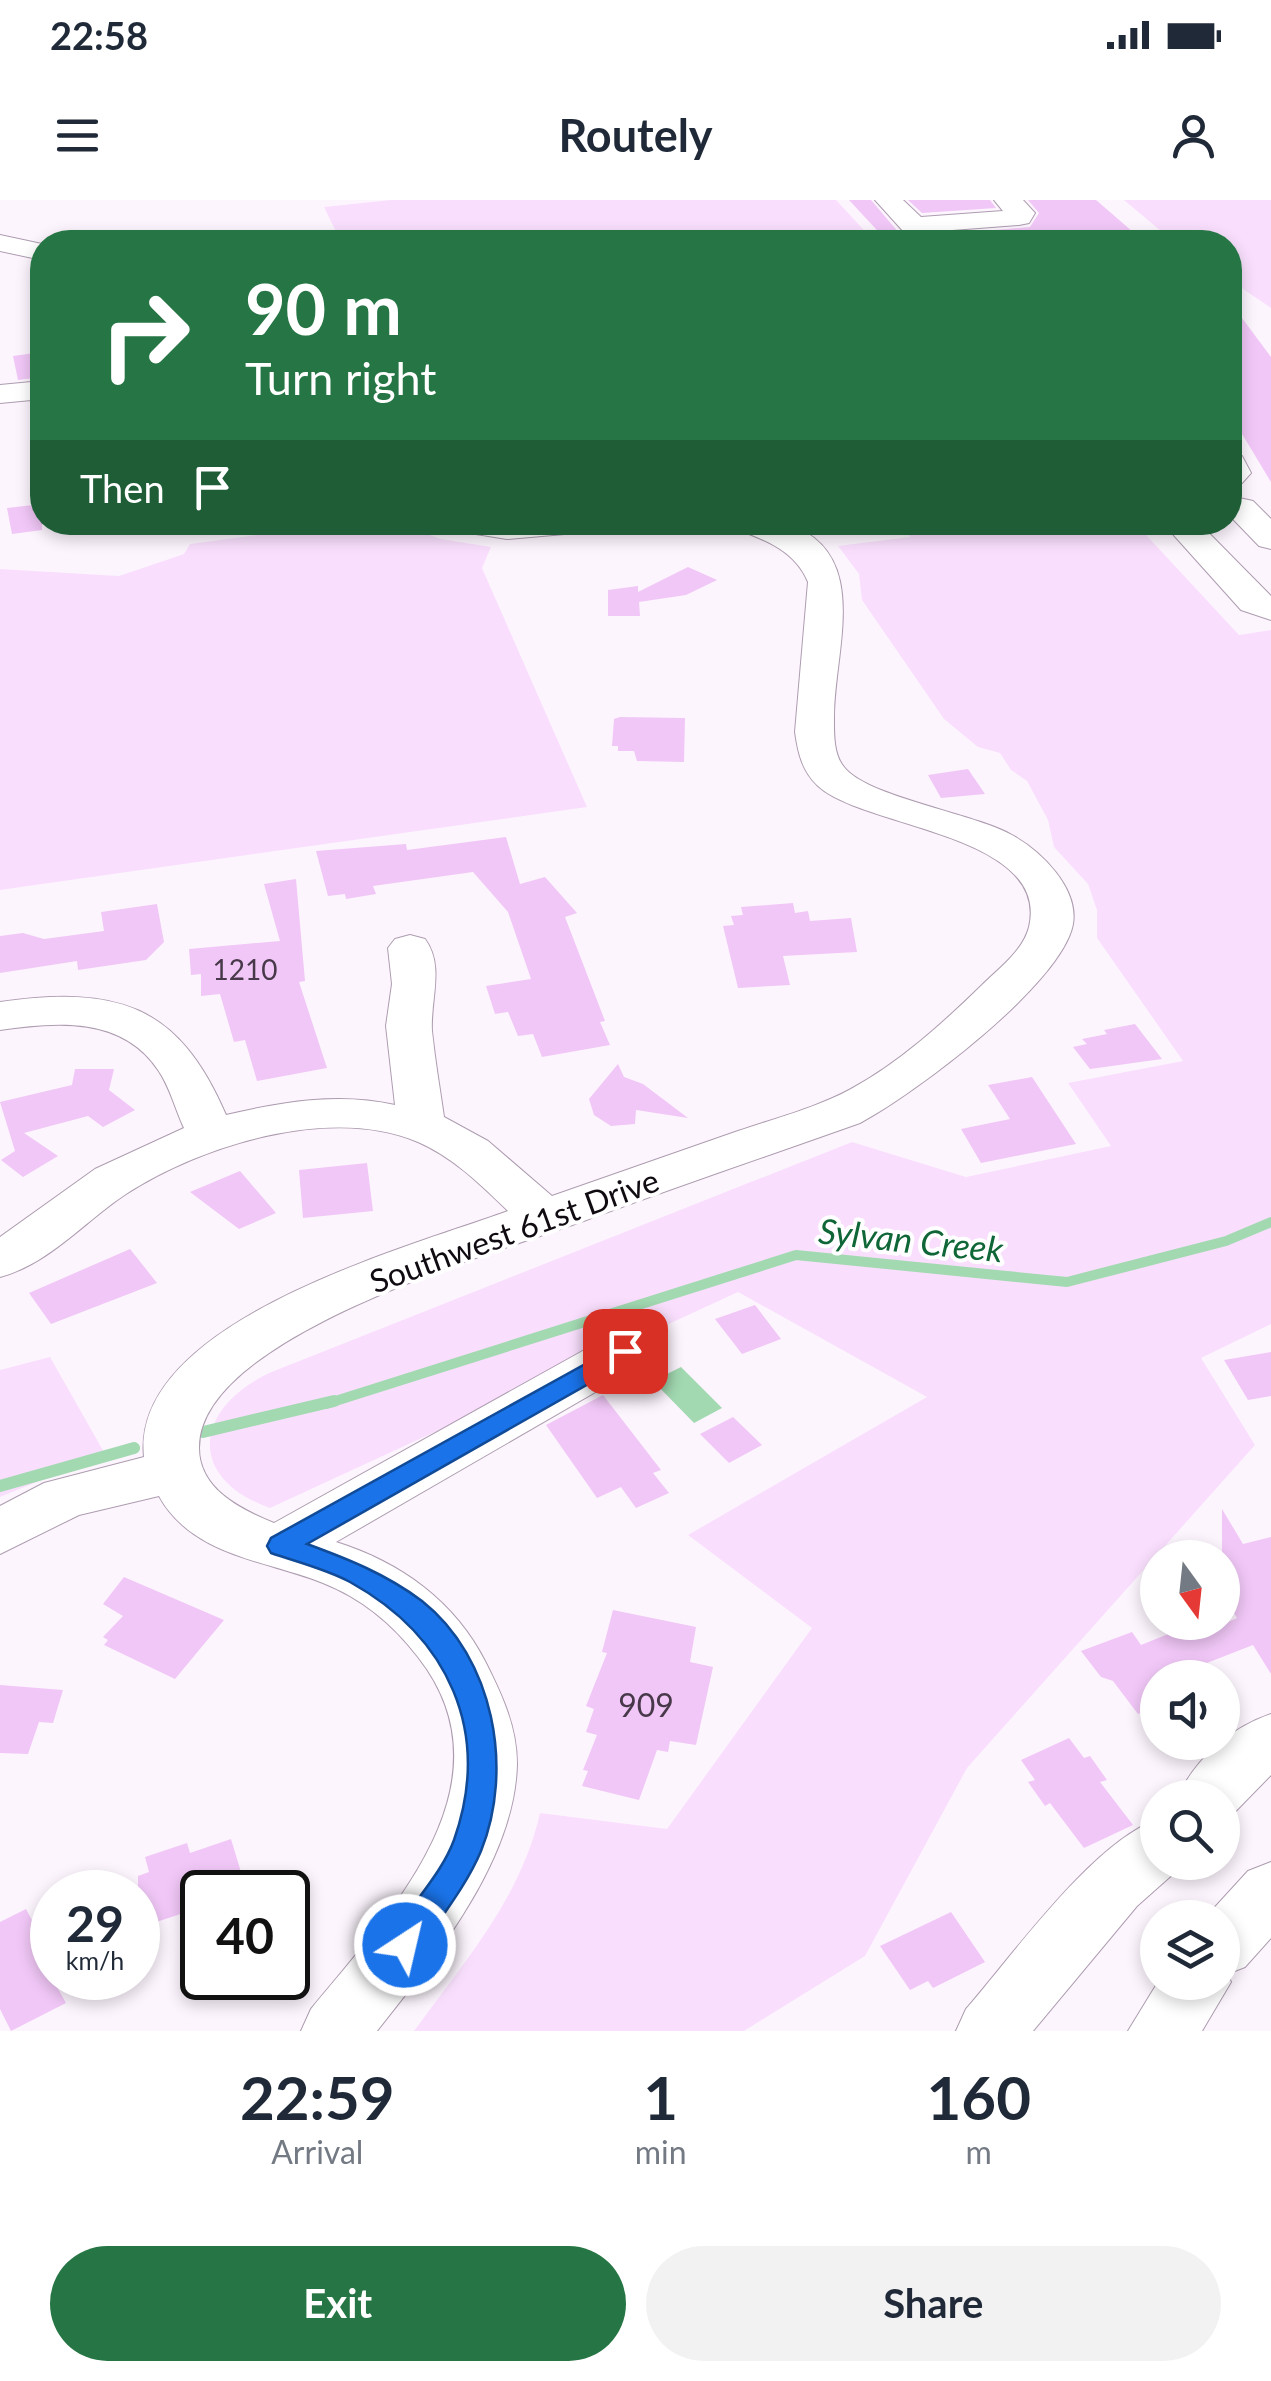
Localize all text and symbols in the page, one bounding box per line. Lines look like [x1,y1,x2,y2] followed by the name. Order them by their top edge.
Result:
[50,12,148,58] text: 22:58
[50,108,105,163] icon: menu
[558,108,713,162] text: Routely
[1166,108,1221,163] icon: person
[245,266,402,350] text: 90 m
[80,270,210,400] icon: right
[245,351,436,405] text: Turn right
[185,460,240,515] icon: arrive
[80,465,165,511] text: Then
[213,952,277,986] house number: 1210
[364,1160,664,1300] street label: Southwest 61st Drive
[817,1208,1006,1270] water label: Sylvan Creek
[583,1309,668,1394] pin
[598,1324,653,1379] icon: arrive
[1140,1540,1240,1640] north arrow
[1140,1540,1240,2000] map controls
[1140,1660,1240,1760] button: sound
[618,1685,674,1724] house number: 909
[1140,1780,1240,1880] button: search
[180,1870,310,2000] speed limit sign: 40
[66,1893,124,1953] text: 29
[353,1893,457,1997] position arrow
[1140,1900,1240,2000] button: layers
[66,1945,124,1975] text: km/h
[240,2061,395,2133] text: 22:59
[643,2061,678,2133] text: 1
[927,2061,1031,2133] text: 160
[271,2132,363,2171] text: Arrival
[635,2132,687,2171] text: min
[966,2132,992,2171] text: m
[50,2246,626,2361] button: Exit
[646,2246,1221,2361] button: Share

